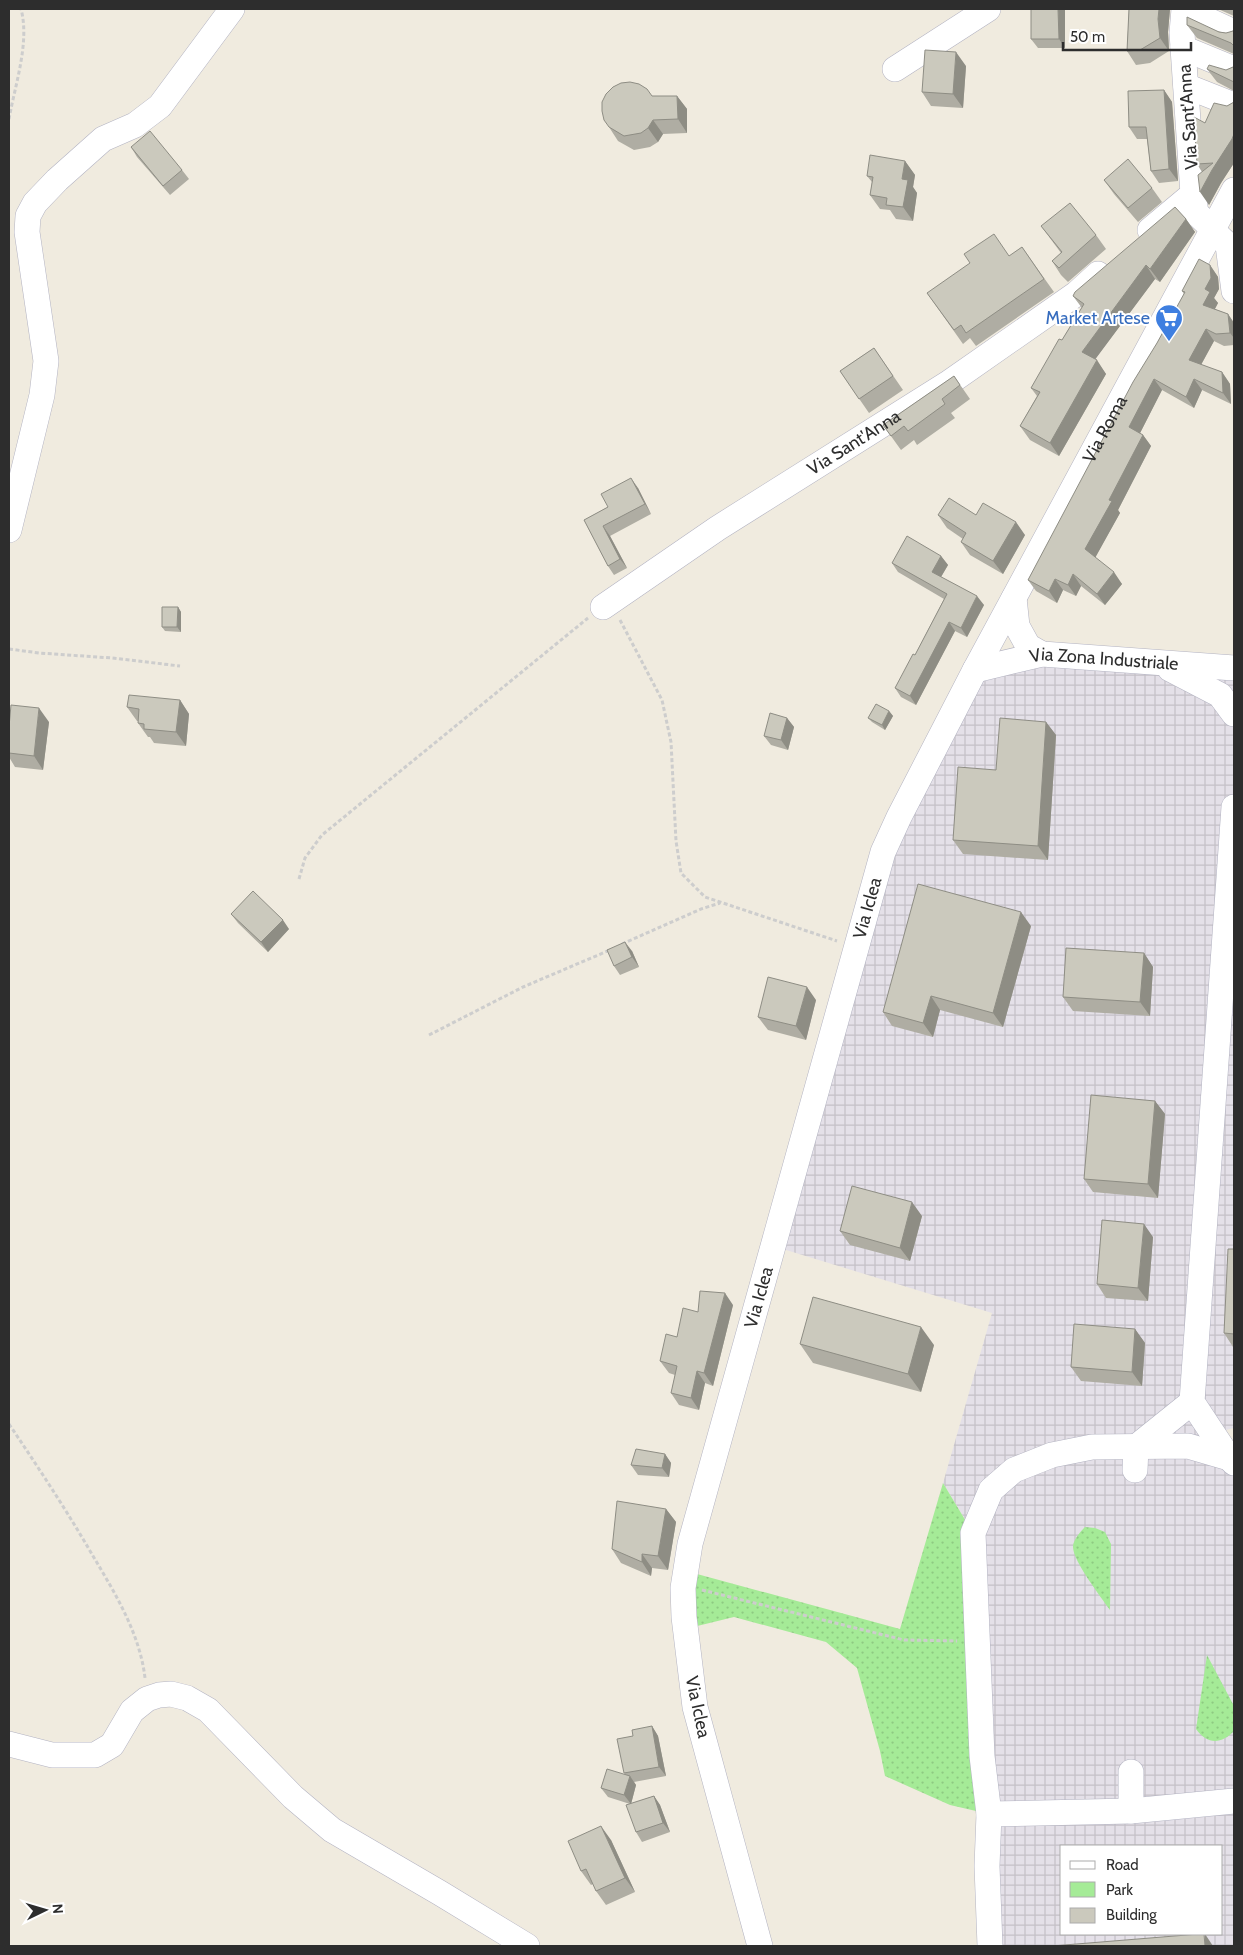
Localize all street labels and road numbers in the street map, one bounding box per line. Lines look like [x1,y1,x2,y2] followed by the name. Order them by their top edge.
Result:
[1173,63,1203,170] street label: Via Sant'Anna
[1078,391,1132,467] street label: Via Roma
[803,405,905,480] street label: Via Sant'Anna
[1027,643,1179,675] street label: Via Zona Industriale
[848,875,886,941] street label: Via Iclea
[740,1264,778,1331] street label: Via Iclea
[681,1674,715,1740] street label: Via Iclea

